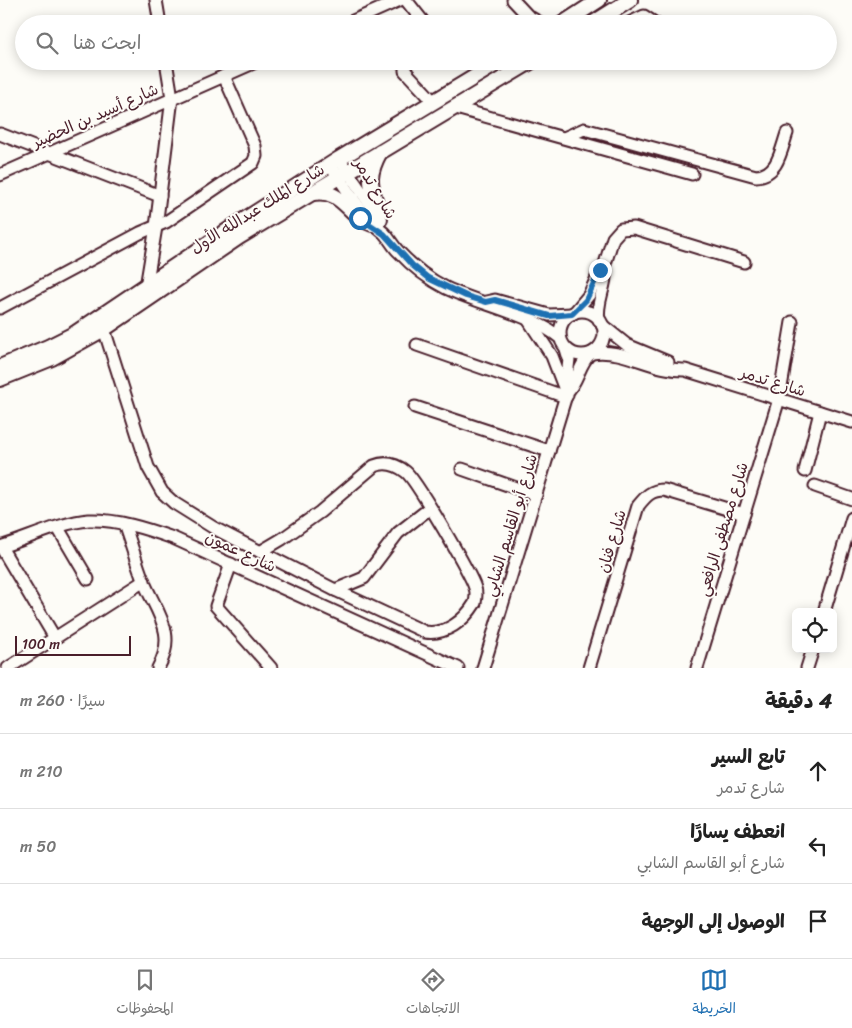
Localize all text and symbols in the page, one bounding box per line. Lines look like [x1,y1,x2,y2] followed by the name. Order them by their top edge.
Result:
[15,15,837,70] search box
[73,26,141,59] text: ابحث هنا
[33,29,61,57] icon: search
[25,75,163,157] street label: شارع أسيد بن الحضير
[345,150,405,225] street label: شارع تدمر
[184,155,330,262] street label: شارع الملك عبدالله الأول
[349,207,372,230] route start
[589,259,612,282] route end
[734,357,809,405] street label: شارع تدمر
[475,450,546,600] street label: شارع أبو القاسم الشابي
[688,458,757,600] street label: شارع مصطفى الرافعي
[588,506,635,576] street label: شارع فنان
[200,522,281,581] street label: شارع عمون
[792,608,837,653] map controls
[792,608,837,653] button: locate
[22,632,60,657] text: 100 m
[15,633,131,656] scale bar
[765,682,832,720] text: 4 دقيقة
[20,686,105,715] text: سيرًا · 260 m
[712,740,785,773] text: تابع السير
[20,757,63,786] text: 210 m
[804,757,832,785] icon: ahead
[717,773,785,802] text: شارع تدمر
[690,815,785,848] text: انعطف يسارًا
[20,832,56,861] text: 50 m
[804,832,832,860] icon: left
[637,848,785,877] text: شارع أبو القاسم الشابي
[642,905,785,938] text: الوصول إلى الوجهة
[804,907,832,935] icon: arrive
[116,966,174,1021] tab: المحفوظات
[406,966,460,1021] tab: الاتجاهات
[692,966,736,1021] tab: الخريطة

